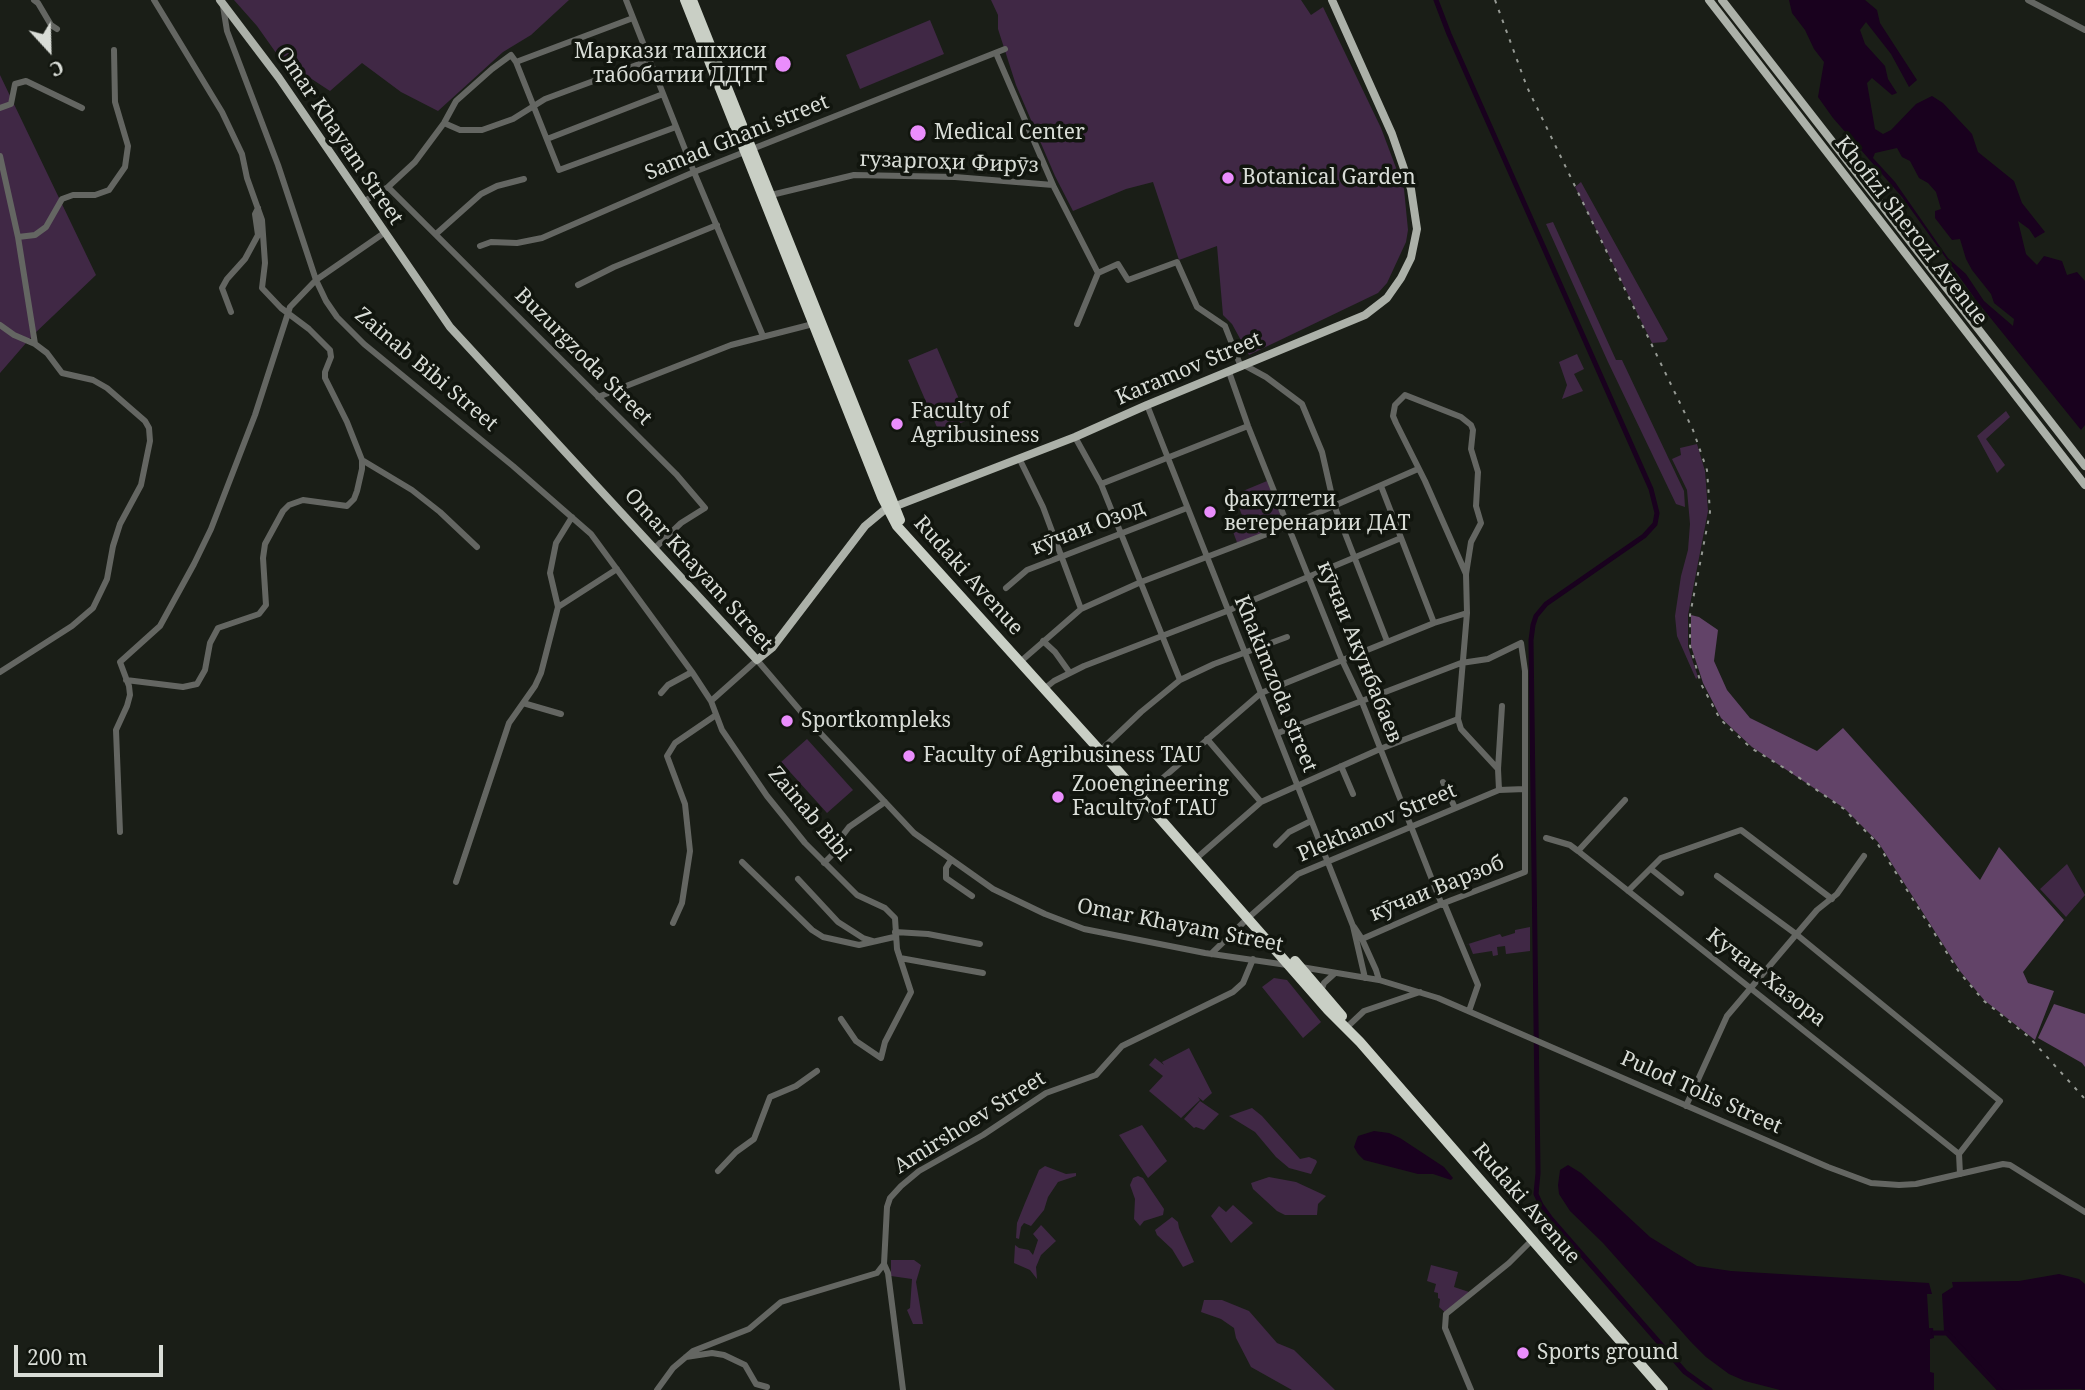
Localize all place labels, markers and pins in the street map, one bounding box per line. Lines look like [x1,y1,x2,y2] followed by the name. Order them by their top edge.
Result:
[574,39,767,89] place label: Маркази ташхиси табобатии ДДТТ
[773,54,793,74] marker: Маркази ташхиси табобатии ДДТТ
[934,120,1085,146] place label: Medical Center
[908,123,928,143] marker: Medical Center
[1242,165,1416,191] place label: Botanical Garden
[1220,170,1236,186] marker: Botanical Garden
[911,399,1039,449] place label: Faculty of Agribusiness
[889,416,905,432] marker: Faculty of Agribusiness
[1224,487,1410,537] place label: факултети ветеренарии ДАТ
[1202,504,1218,520] marker: факултети ветеренарии ДАТ
[801,708,951,734] place label: Sportkompleks
[779,713,795,729] marker: Sportkompleks
[923,743,1202,769] place label: Faculty of Agribusiness TAU
[901,748,917,764] marker: Faculty of Agribusiness TAU
[1072,772,1229,822] place label: Zooengineering Faculty of TAU
[1050,789,1066,805] marker: Zooengineering Faculty of TAU
[1537,1340,1679,1366] place label: Sports ground
[1515,1345,1531,1361] marker: Sports ground

